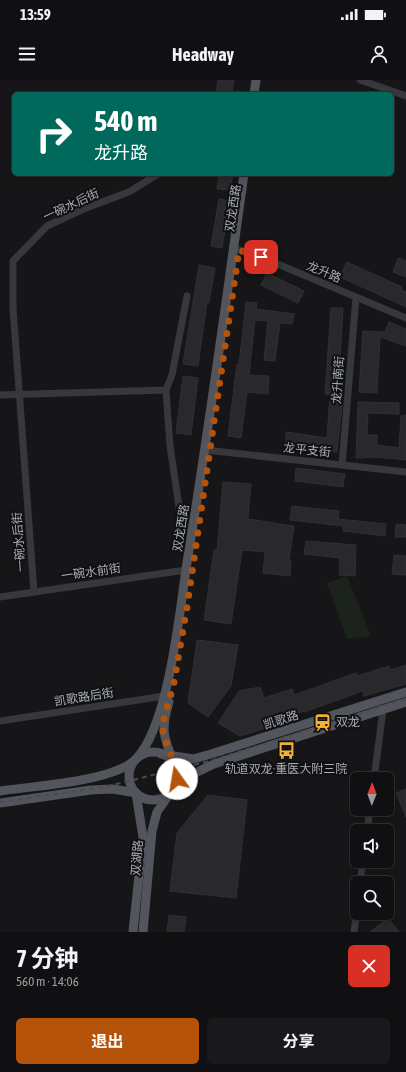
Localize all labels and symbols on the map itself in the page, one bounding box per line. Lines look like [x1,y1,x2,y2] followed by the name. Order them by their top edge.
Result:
[223,183,243,233] street label: 双龙西路
[41,186,101,224] street label: 一碗水后街
[244,240,278,274] pin
[305,259,343,285] street label: 龙升路
[329,356,347,404] street label: 龙升南街
[282,441,332,459] street label: 龙平支街
[170,503,192,553] street label: 双龙西路
[10,512,28,572] street label: 一碗水后街
[60,561,122,583] street label: 一碗水前街
[53,685,115,709] street label: 凯歌路后街
[262,708,300,732] street label: 凯歌路
[313,712,333,732] station icon: 双龙
[336,715,360,729] place label: 双龙
[276,740,296,760] bus stop icon: 轨道双龙·重医大附三院
[156,758,198,800] position arrow
[225,762,347,776] place label: 轨道双龙·重医大附三院
[350,772,394,816] north arrow
[128,839,146,877] street label: 双湖路

